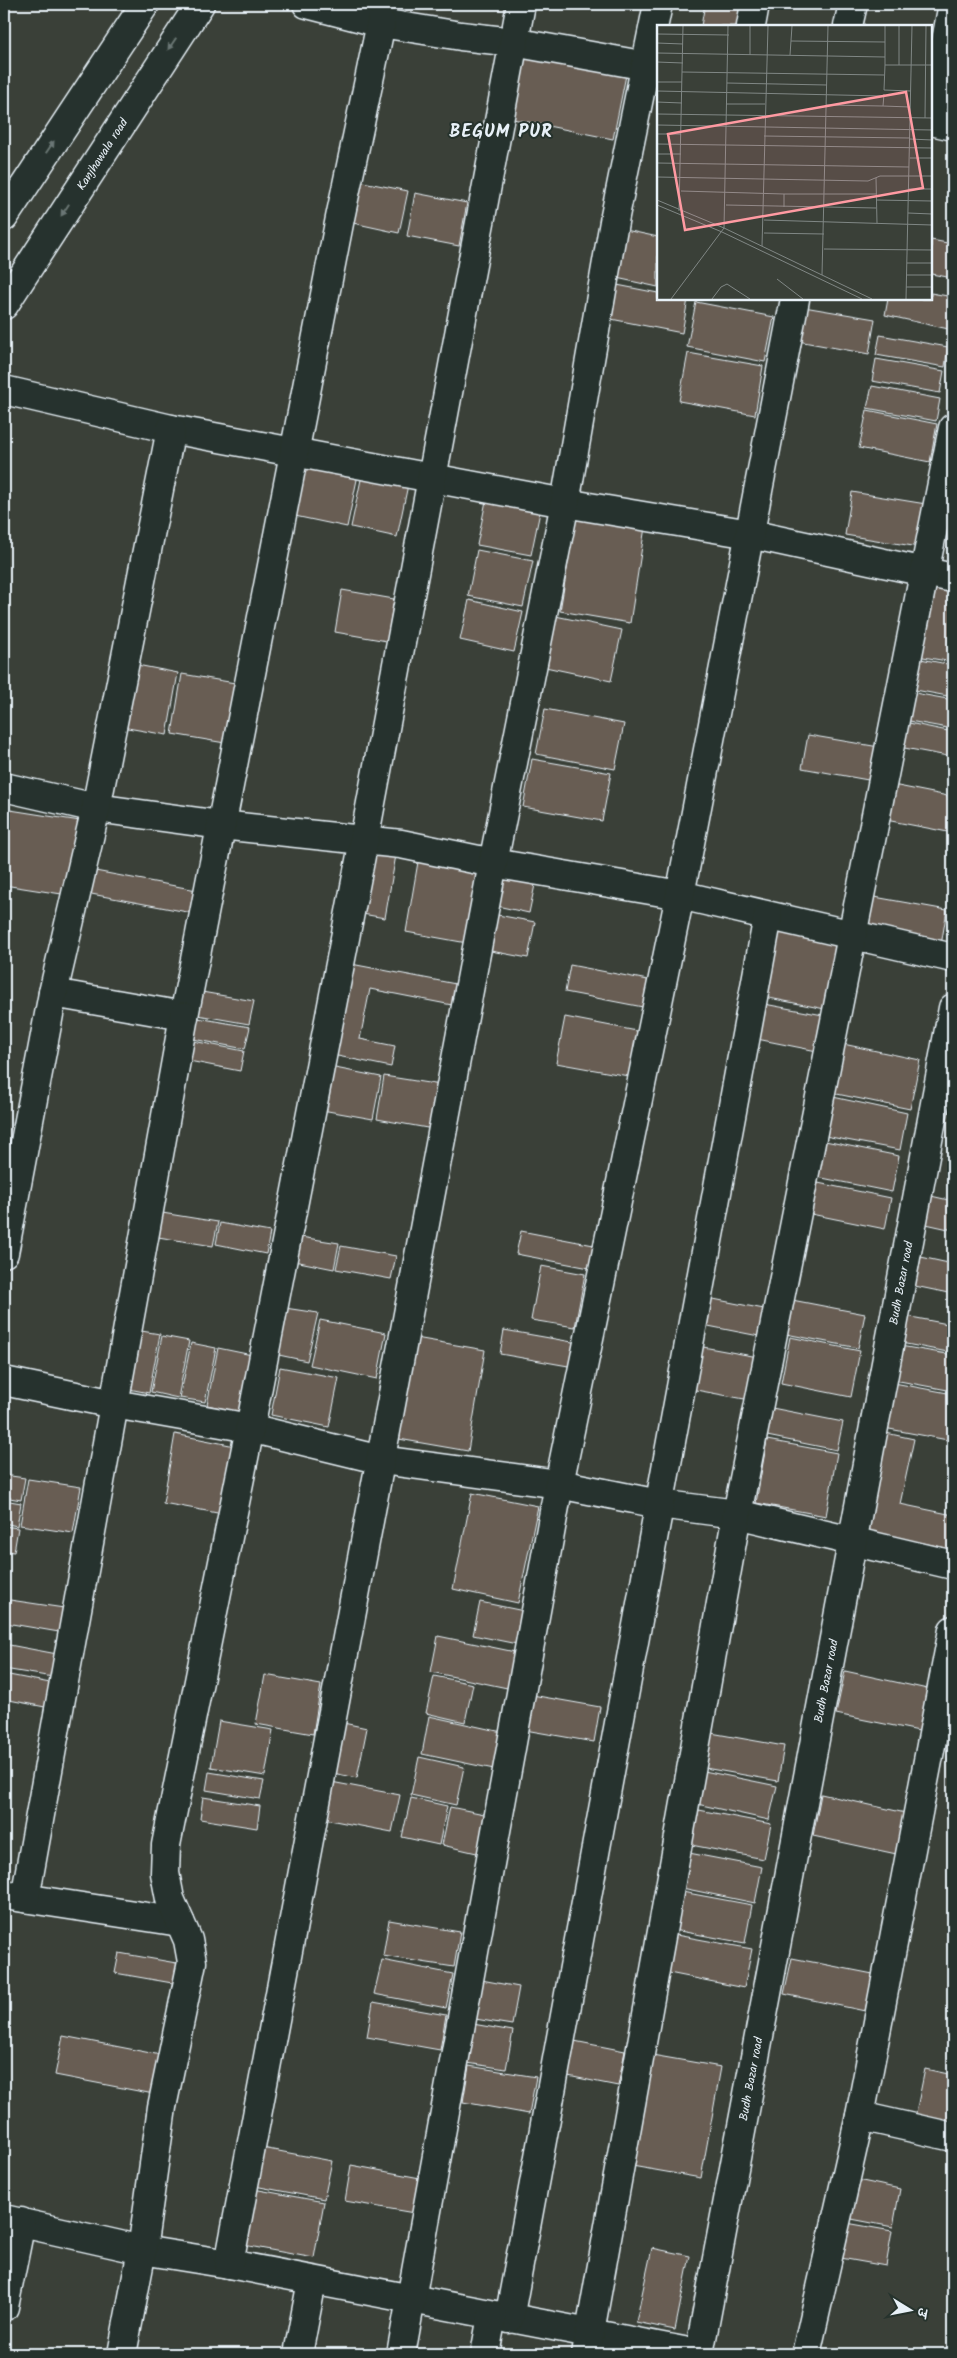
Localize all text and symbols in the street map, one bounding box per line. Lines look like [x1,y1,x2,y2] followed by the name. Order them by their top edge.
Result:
[657,25,932,300] inset map
[167,37,177,51] one-way arrow
[72,114,133,194] street label: Kanjhawala road
[449,118,553,147] district label: BEGUM PUR
[45,141,55,154] one-way arrow
[60,203,70,217] one-way arrow
[884,1239,919,1326] street label: Budh Bazar road
[809,1636,843,1724] street label: Budh Bazar road
[734,2034,768,2122] street label: Budh Bazar road
[884,2286,934,2336] north arrow
[910,2306,933,2321] text: उ

